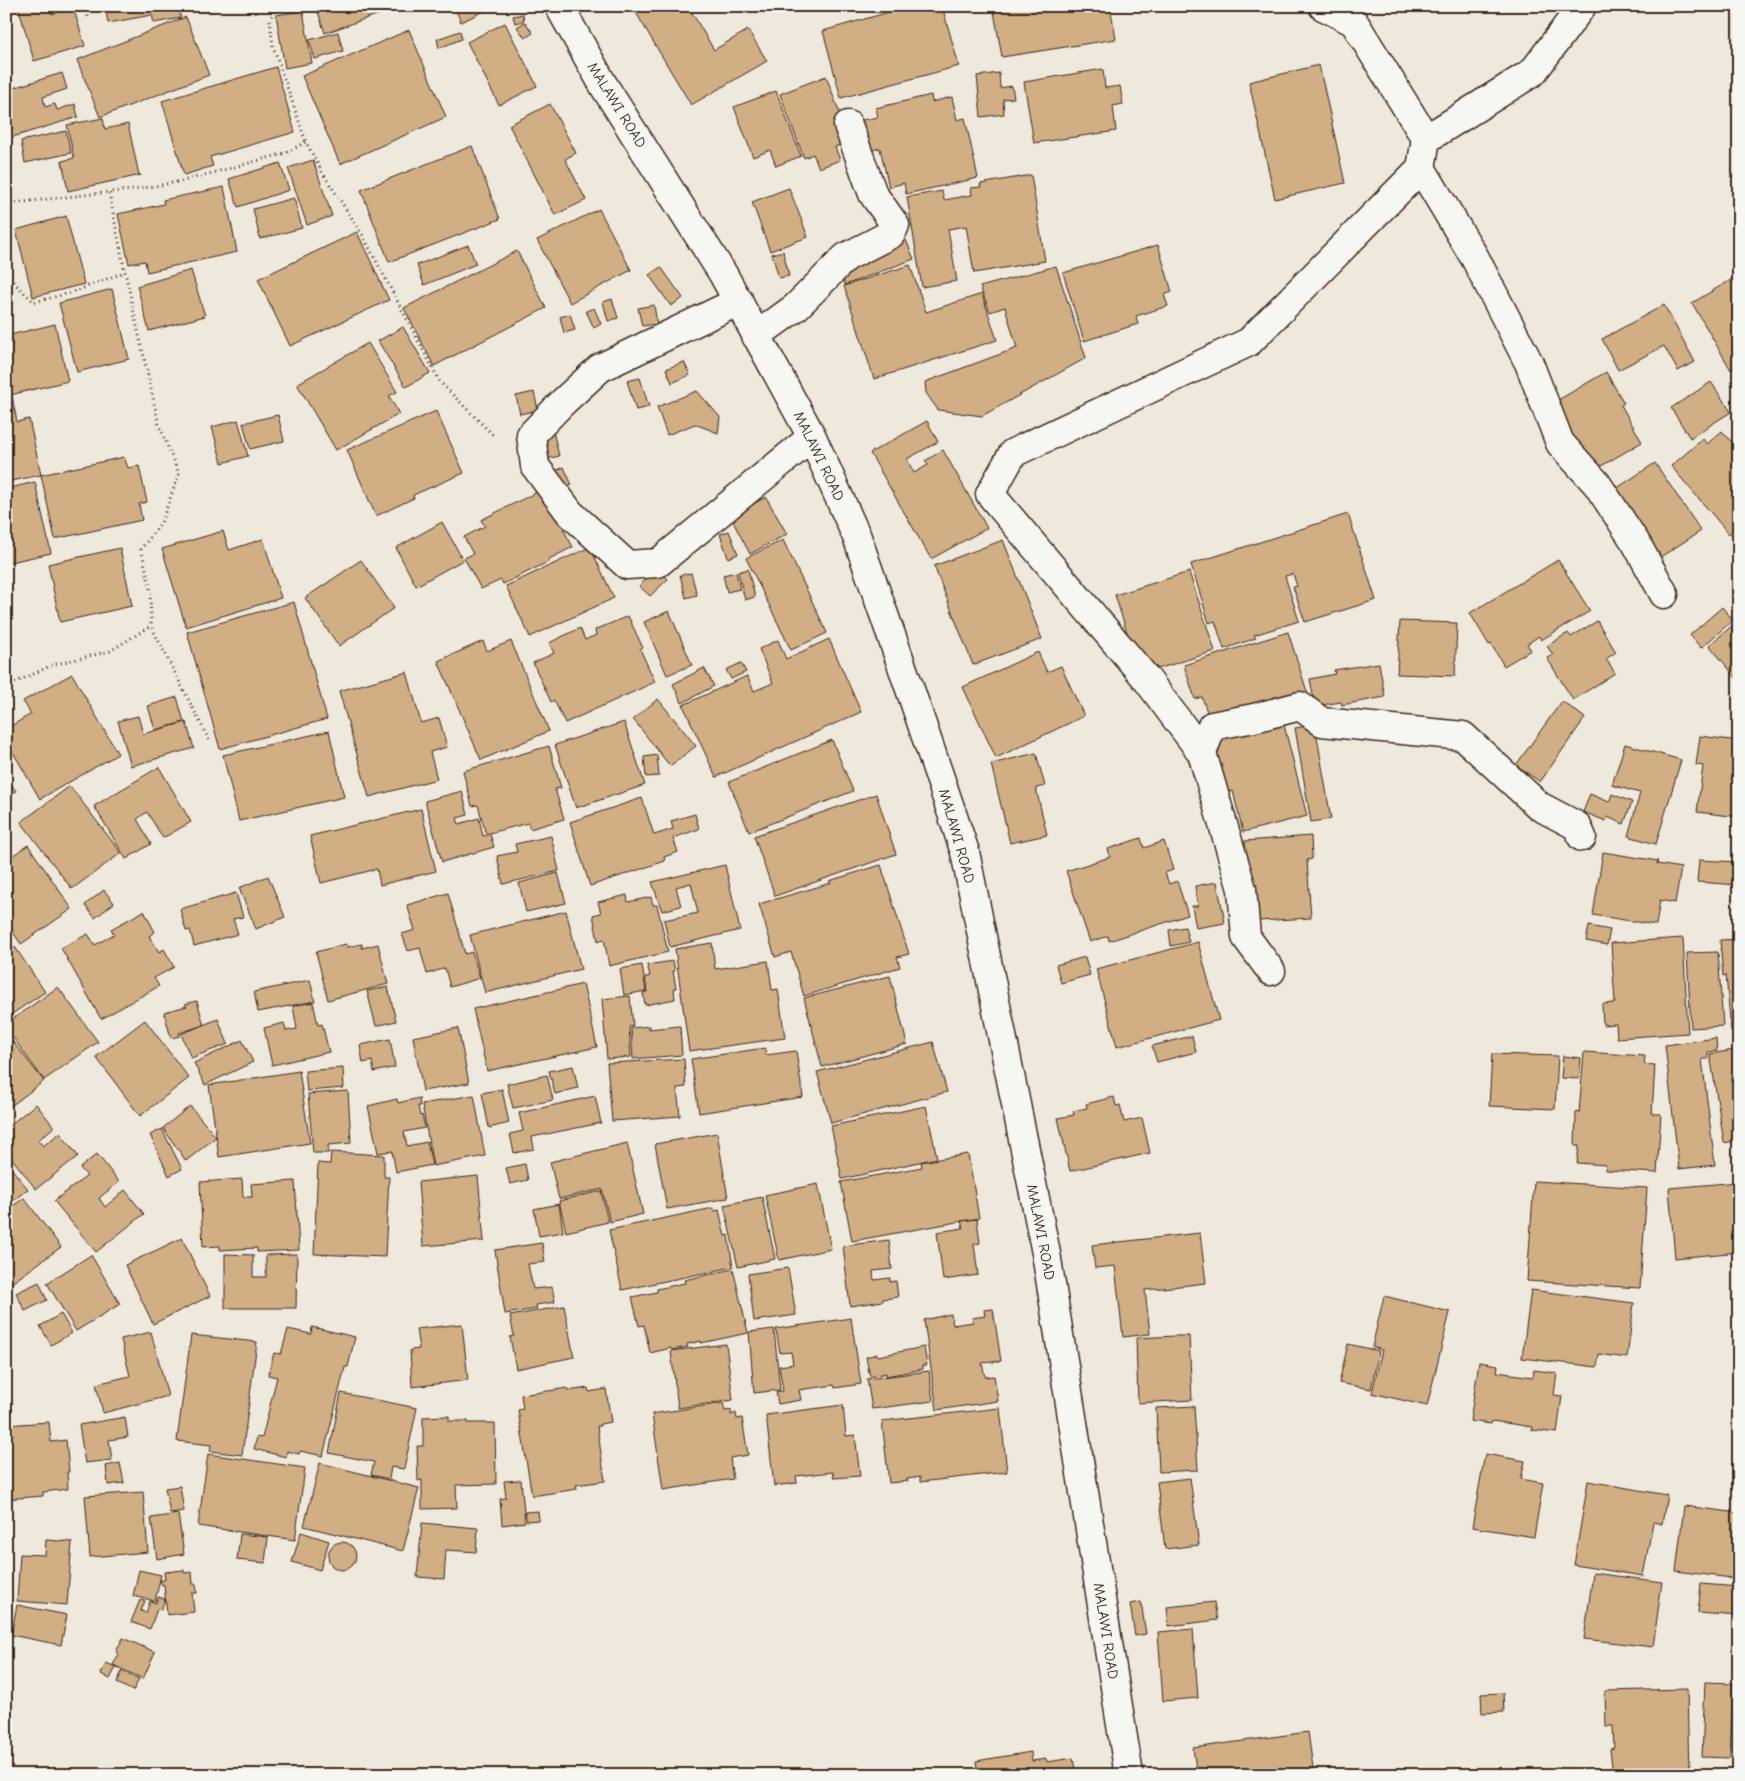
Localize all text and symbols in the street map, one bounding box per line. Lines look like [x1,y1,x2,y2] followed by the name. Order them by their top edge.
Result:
[584,59,650,151] street label: MALAWI ROAD
[790,408,848,504] street label: MALAWI ROAD
[935,787,979,885] street label: MALAWI ROAD
[1023,1182,1059,1282] street label: MALAWI ROAD
[1089,1581,1123,1681] street label: MALAWI ROAD

